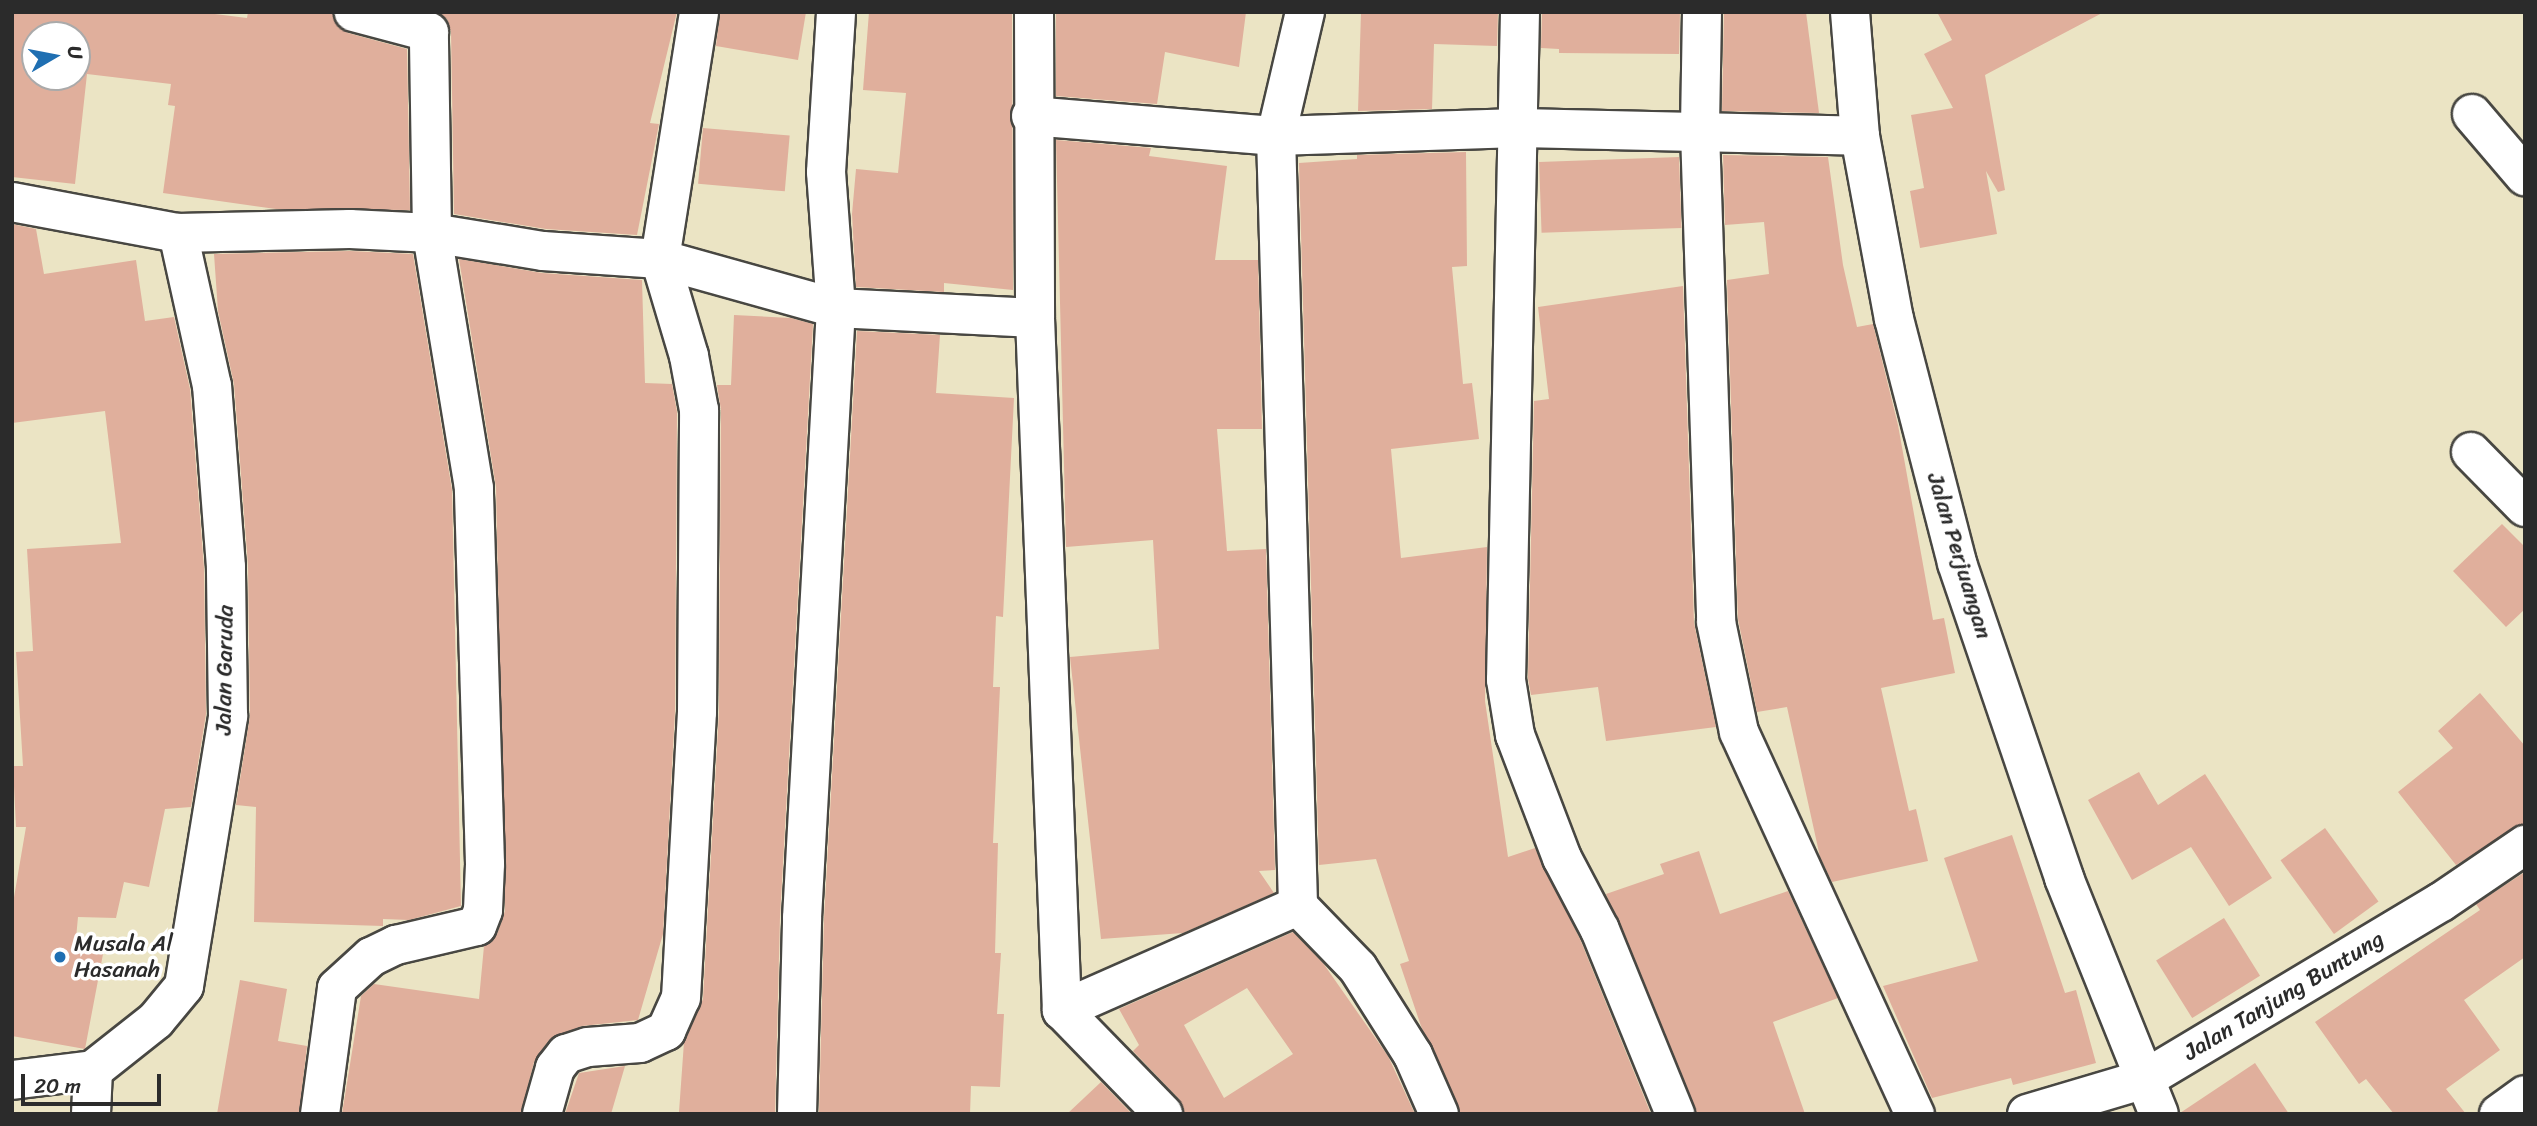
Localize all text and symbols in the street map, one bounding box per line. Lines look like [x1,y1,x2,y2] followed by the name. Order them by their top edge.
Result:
[21,21,91,91] north arrow
[58,44,93,62] text: U
[1920,469,1998,643] street label: Jalan Perjuangan
[210,605,240,735] street label: Jalan Garuda
[2179,925,2389,1067] street label: Jalan Tanjung Buntung
[74,930,173,984] place label: Musala Al Hasanah
[52,949,68,965] marker: Musala Al Hasanah
[24,1060,164,1104] scale bar
[34,1067,81,1105] text: 20 m

